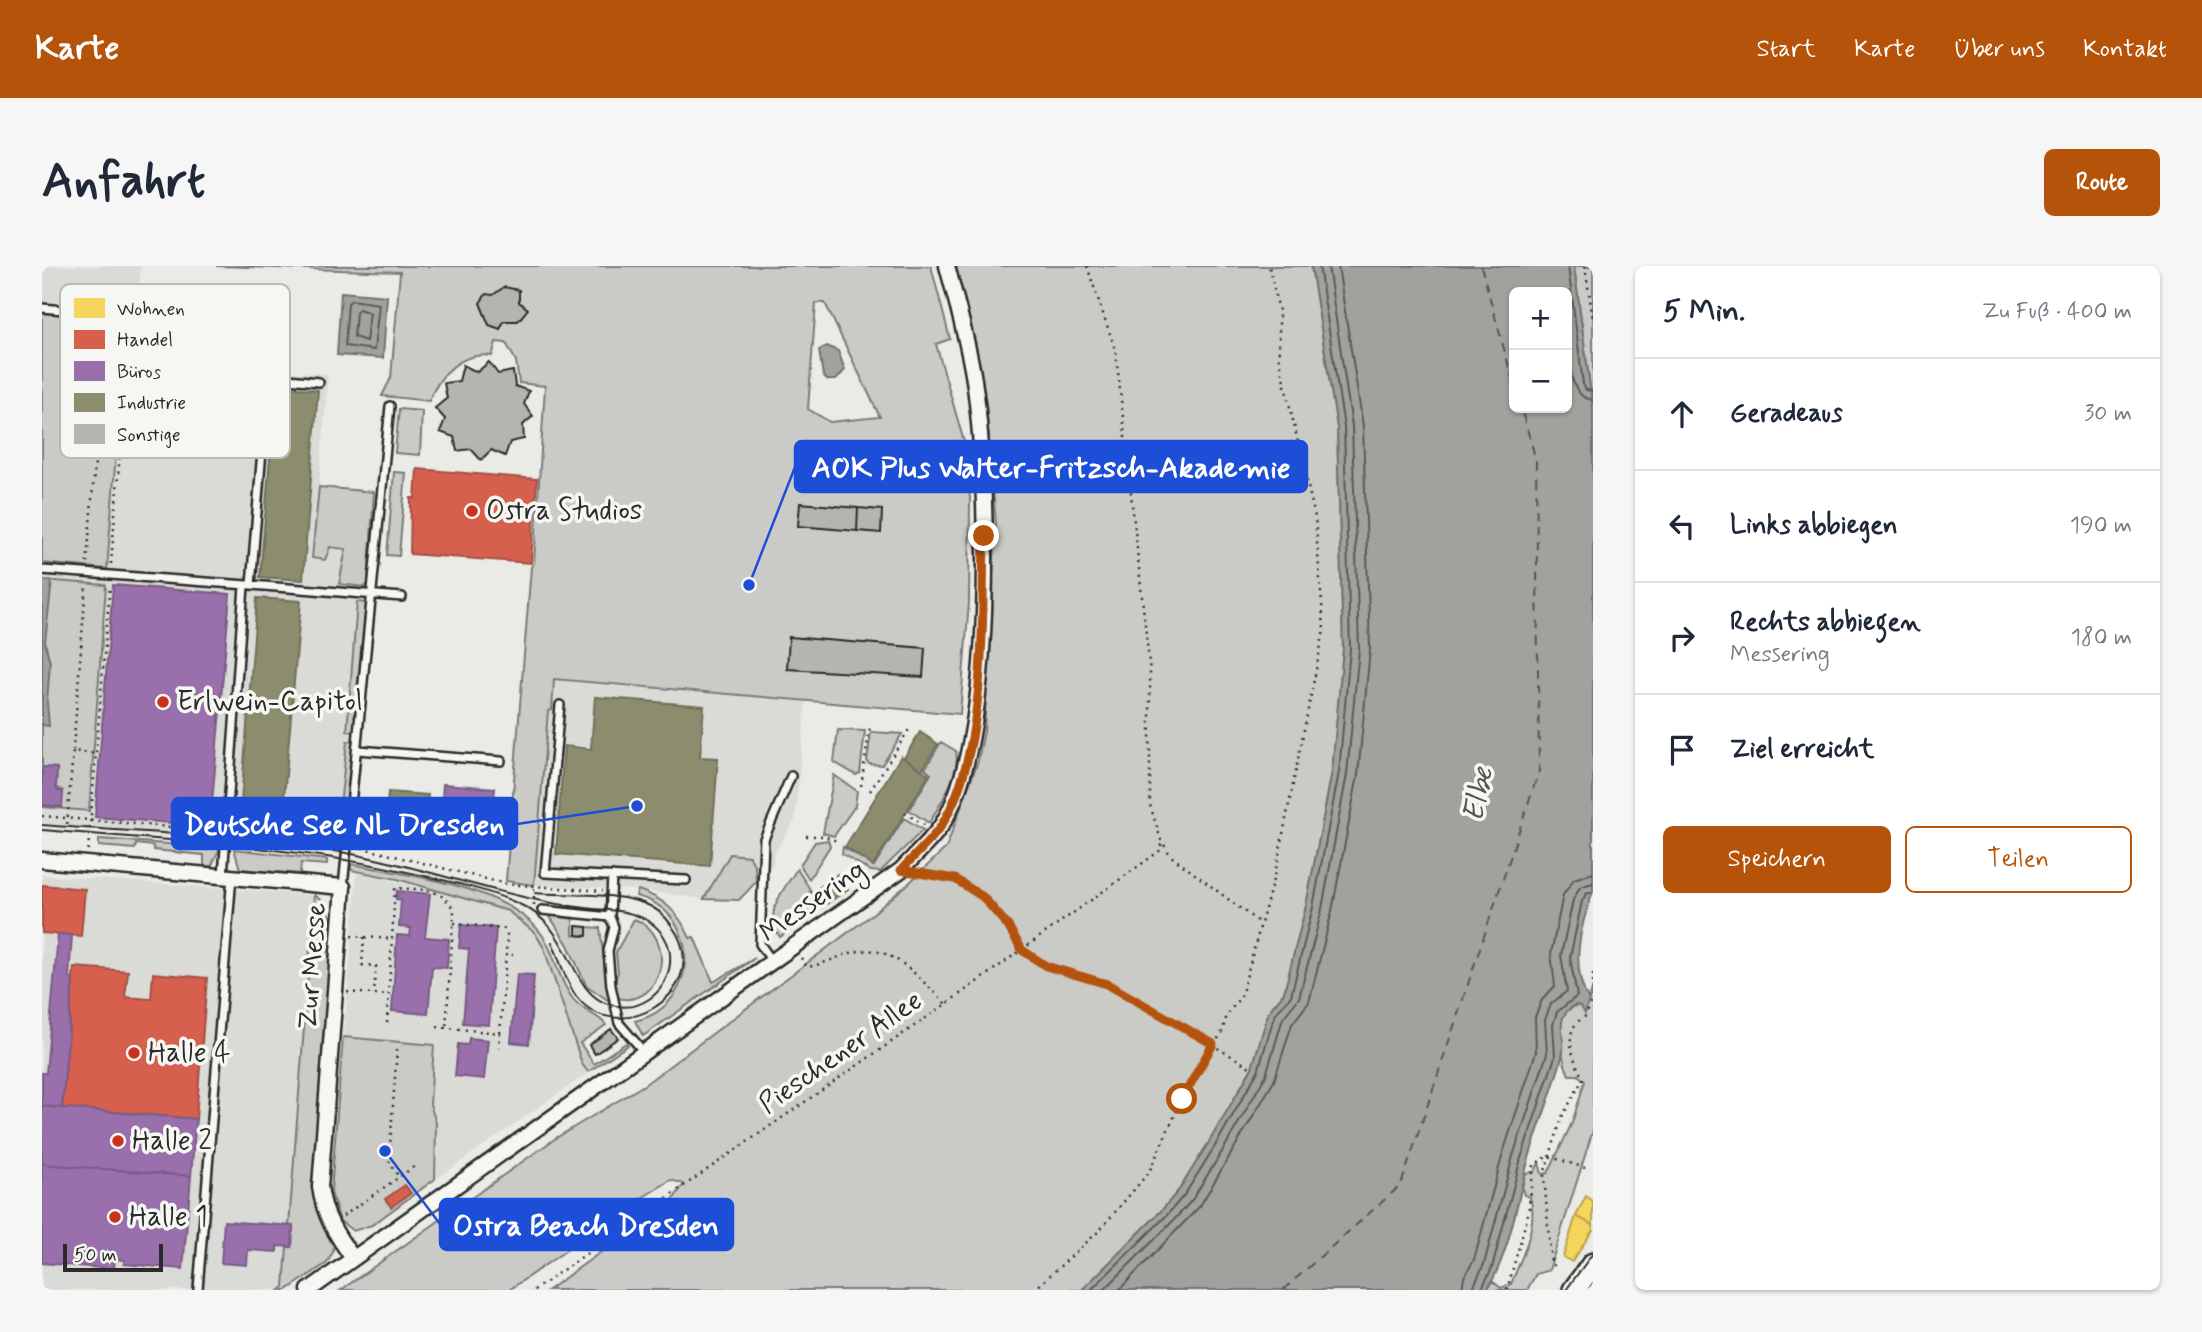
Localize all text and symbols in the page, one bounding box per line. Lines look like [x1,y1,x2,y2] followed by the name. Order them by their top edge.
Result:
[35,27,119,71] text: Karte
[1756,34,1816,65] text: Start
[1854,34,1915,65] text: Karte
[1953,34,2045,65] text: Über uns
[2083,34,2167,65] text: Kontakt
[2044,149,2160,216] button: Route
[42,150,205,215] text: Anfahrt
[60,284,290,458] legend
[1509,287,1572,413] map controls
[1509,287,1572,350] button: +
[1663,292,1745,331] text: 5 Min.
[117,297,185,322] text: Wohnen
[1982,297,2132,327] text: Zu Fuß · 400 m
[117,328,173,353] text: Handel
[1509,350,1572,413] button: −
[117,360,162,385] text: Büros
[117,391,186,416] text: Industrie
[1663,395,1701,433] icon: ahead
[1730,397,1843,431] text: Geradeaus
[2084,399,2132,429] text: 30 m
[117,423,181,449] text: Sonstige
[795,441,1307,492] callout: AOK Plus Walter-Fritzsch-Akademie
[811,449,1291,488] text: AOK Plus Walter-Fritzsch-Akademie
[486,493,642,530] place label: Ostra Studios
[464,503,480,519] marker: Ostra Studios
[1663,507,1701,545] icon: left
[1730,509,1898,543] text: Links abbiegen
[2070,511,2132,541] text: 190 m
[968,520,999,551] route end
[1730,606,1921,640] text: Rechts abbiegen
[1663,619,1701,657] icon: right
[2071,623,2132,653] text: 180 m
[1730,640,1830,670] text: Messering
[177,684,363,721] place label: Erlwein-Capitol
[155,694,171,710] marker: Erlwein-Capitol
[1663,731,1701,769] icon: arrive
[1730,733,1874,767] text: Ziel erreicht
[1454,762,1505,826] water label: Elbe
[172,798,517,849] callout: Deutsche See NL Dresden
[184,806,505,845] text: Deutsche See NL Dresden
[1663,826,1891,893] button: Speichern
[1905,826,2132,893] button: Teilen
[753,852,874,954] street label: Messering
[290,901,336,1031] street label: Zur Messe
[752,983,930,1123] street label: Pieschener Allee
[148,1035,230,1072] place label: Halle 4
[126,1045,142,1061] marker: Halle 4
[1166,1083,1197,1114] route start
[132,1123,212,1160] place label: Halle 2
[110,1133,126,1149] marker: Halle 2
[129,1199,208,1236] place label: Halle 1
[440,1199,733,1250] callout: Ostra Beach Dresden
[453,1207,719,1246] text: Ostra Beach Dresden
[107,1209,123,1225] marker: Halle 1
[63,1241,163,1273] scale bar
[74,1243,117,1268] text: 50 m

